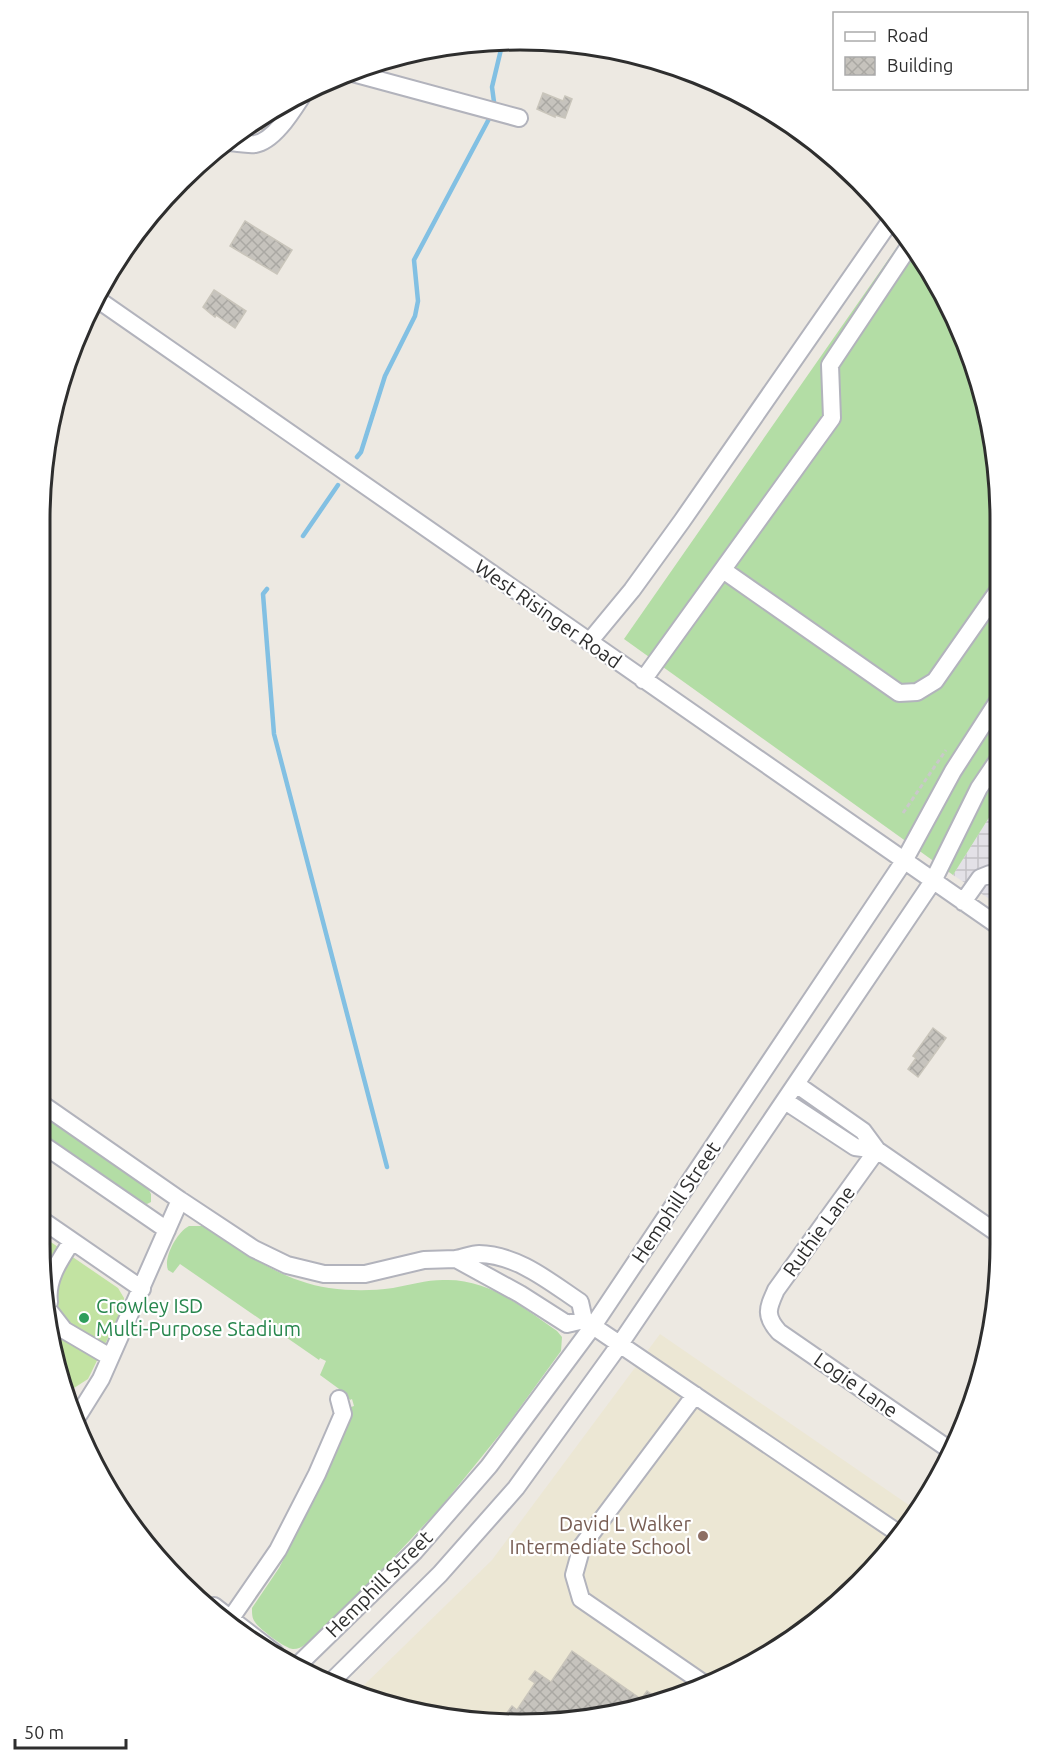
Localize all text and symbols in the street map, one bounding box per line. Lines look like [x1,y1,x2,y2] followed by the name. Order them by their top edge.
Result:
[833,12,1028,90] legend
[887,25,929,45] text: Road
[887,55,953,75] text: Building
[471,554,626,673] street label: West Risinger Road
[627,1137,725,1267] street label: Hemphill Street
[778,1181,859,1281] street label: Ruthie Lane
[96,1294,301,1340] place label: Crowley ISD Multi-Purpose Stadium
[77,1311,91,1325] marker: Crowley ISD Multi-Purpose Stadium
[810,1347,903,1422] street label: Logie Lane
[510,1512,691,1558] place label: David L Walker Intermediate School
[321,1526,437,1642] street label: Hemphill Street
[696,1529,710,1543] marker: David L Walker Intermediate School
[15,1712,126,1750] scale bar
[24,1722,64,1742] text: 50 m

